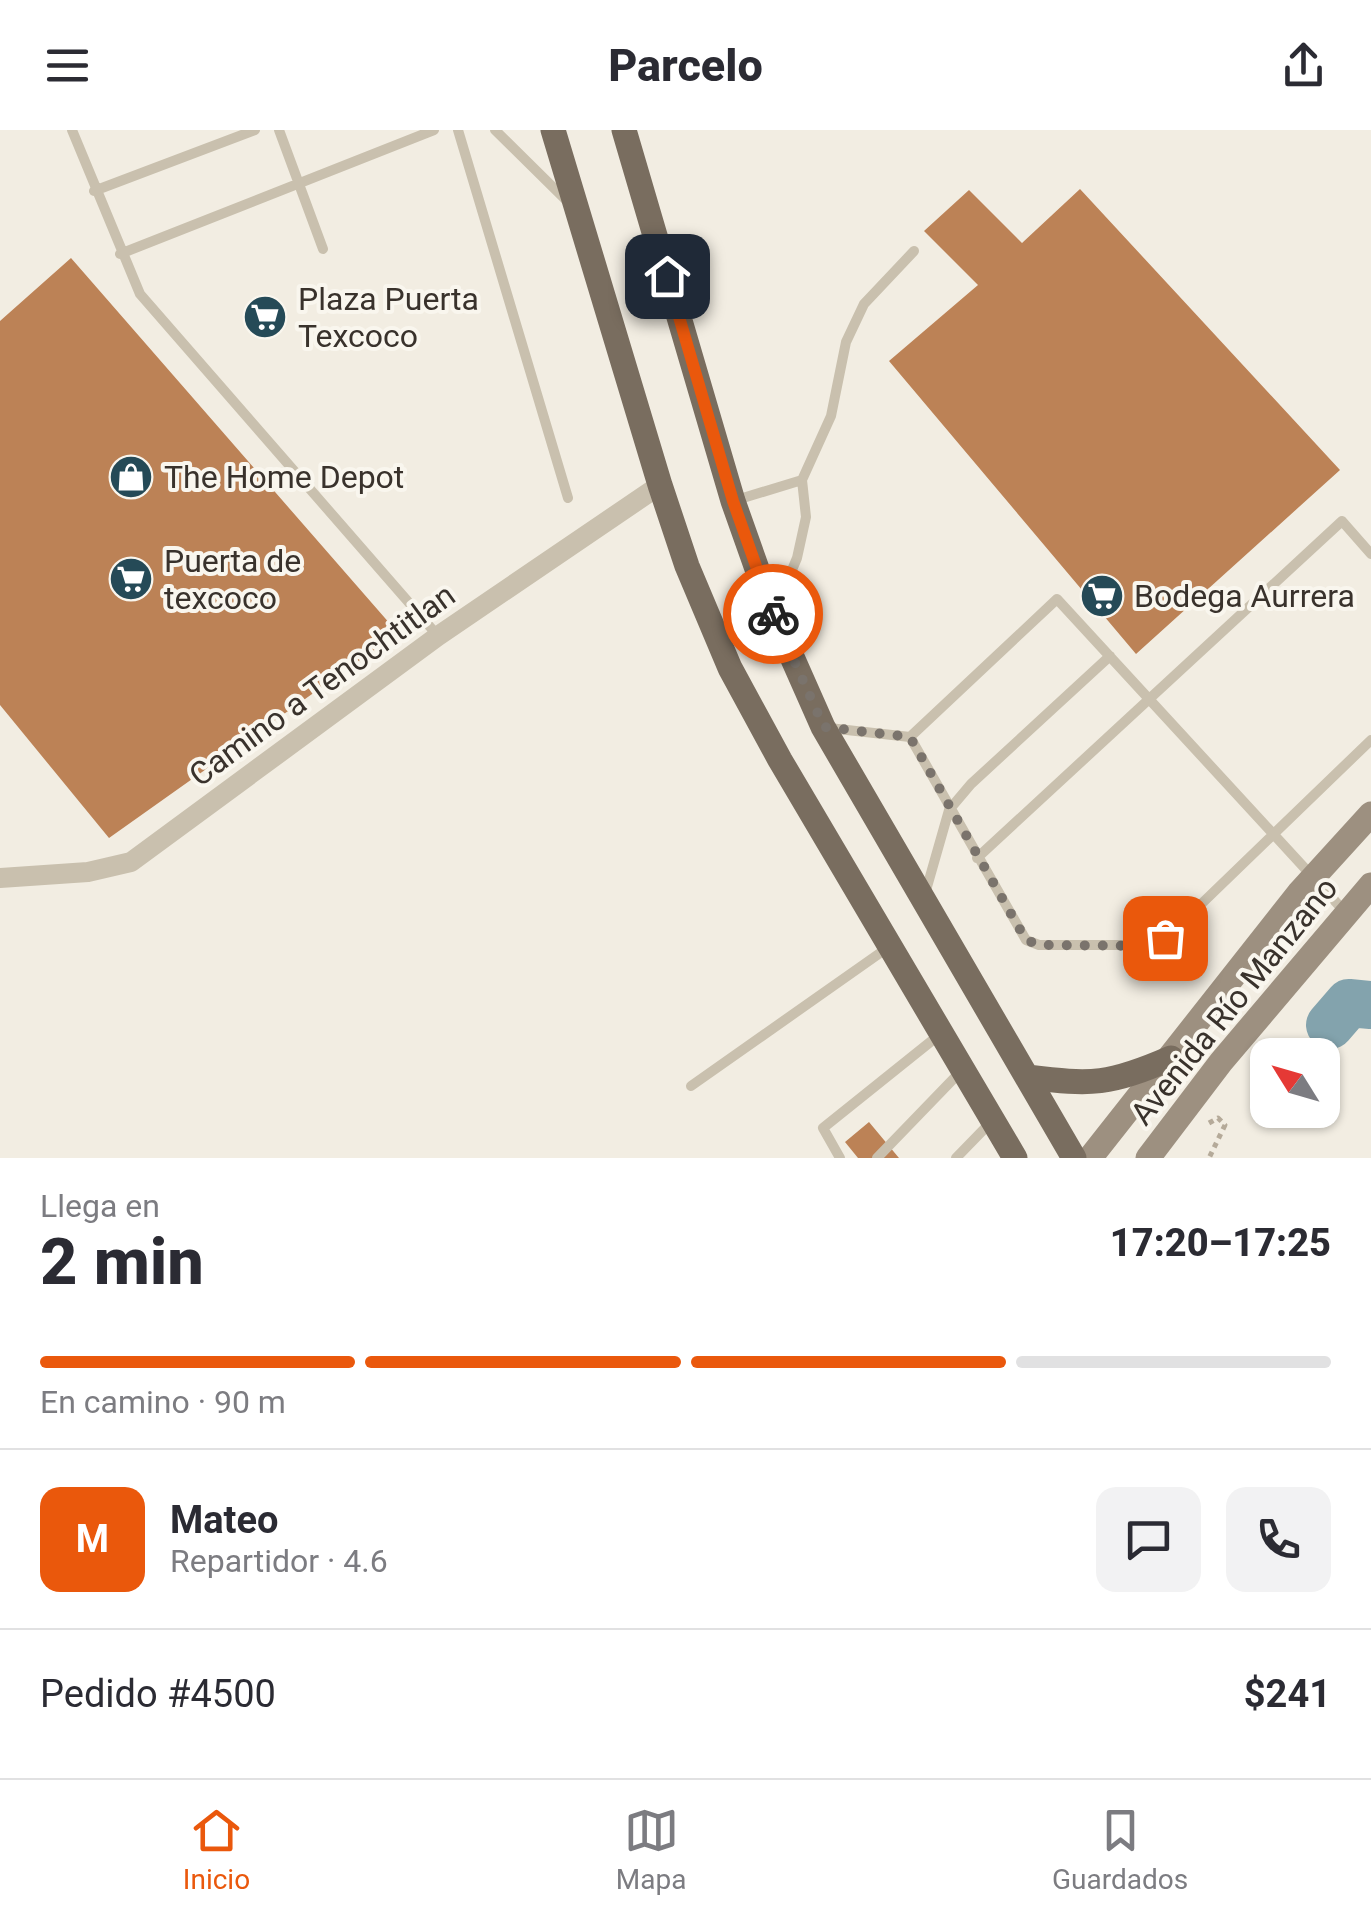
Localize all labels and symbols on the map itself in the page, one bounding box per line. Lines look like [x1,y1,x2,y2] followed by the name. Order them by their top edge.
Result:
[625,234,710,319] pin
[298,280,479,355] place label: Plaza Puerta Texcoco
[242,294,288,340] supermarket icon: Plaza Puerta Texcoco
[108,454,154,500] shop icon: The Home Depot
[164,458,404,496] place label: The Home Depot
[164,542,301,617] place label: Puerta de texcoco
[108,556,154,602] supermarket icon: Puerta de texcoco
[723,564,823,664] courier
[1079,573,1125,619] supermarket icon: Bodega Aurrera
[182,576,462,794] street label: Camino a Tenochtitlan
[1134,577,1355,615] place label: Bodega Aurrera
[1123,870,1345,1132] street label: Avenida Río Manzano
[1123,896,1208,981] pin
[1250,1038,1340,1128] north arrow

